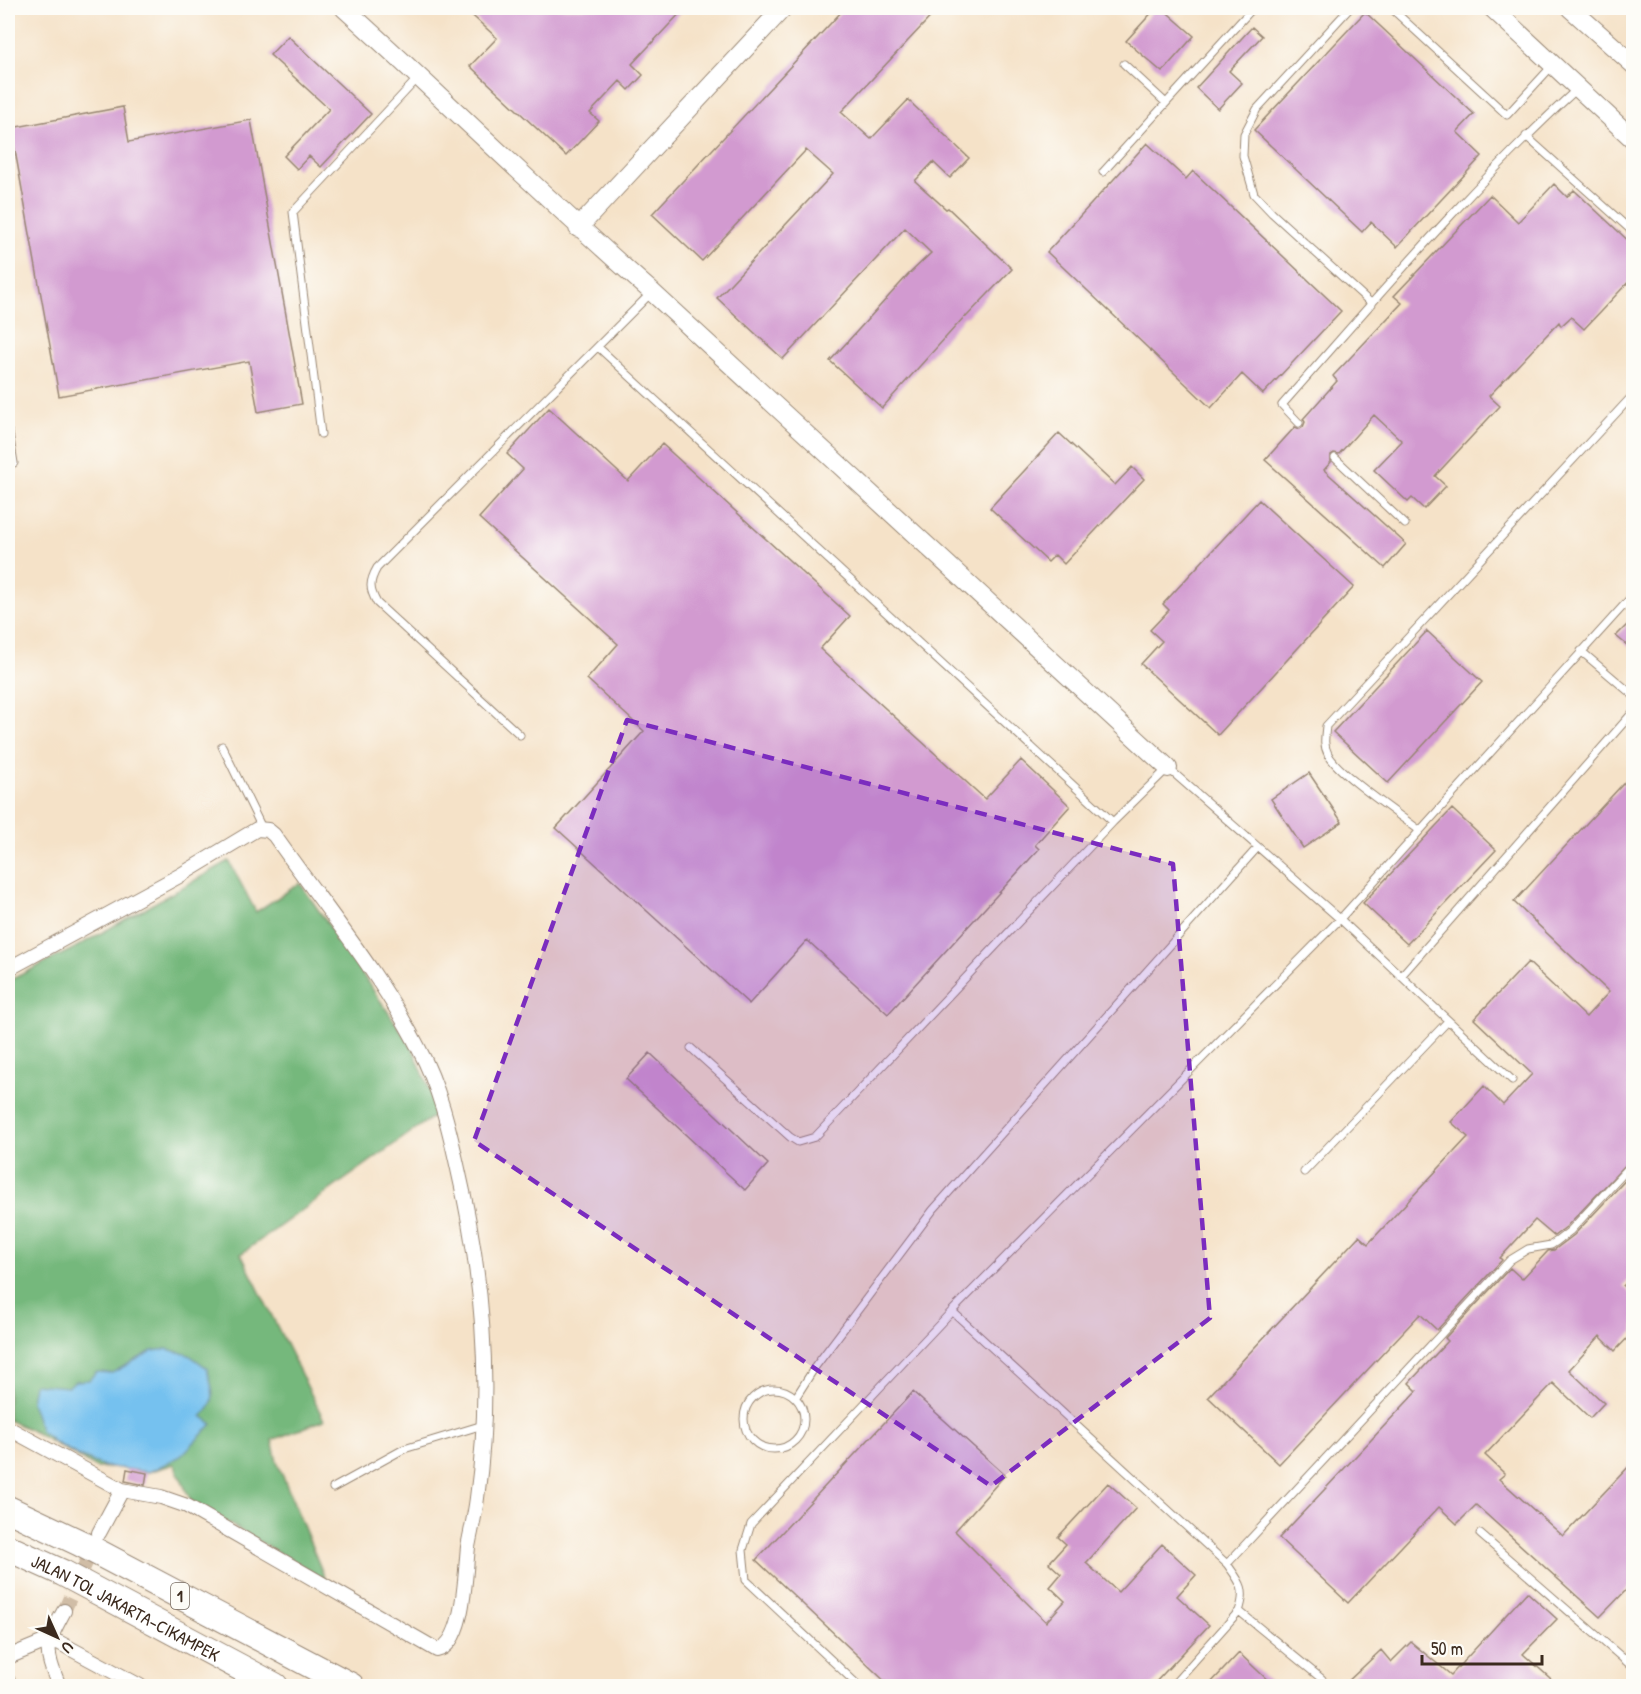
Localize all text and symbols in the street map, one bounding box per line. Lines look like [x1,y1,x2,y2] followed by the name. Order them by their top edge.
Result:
[28,1548,225,1667] street label: JALAN TOL JAKARTA–CIKAMPEK
[171,1583,189,1609] road number: 1
[27,1607,87,1667] north arrow
[1422,1628,1542,1666] scale bar
[1431,1636,1463,1661] text: 50 m
[57,1637,79,1659] text: U

